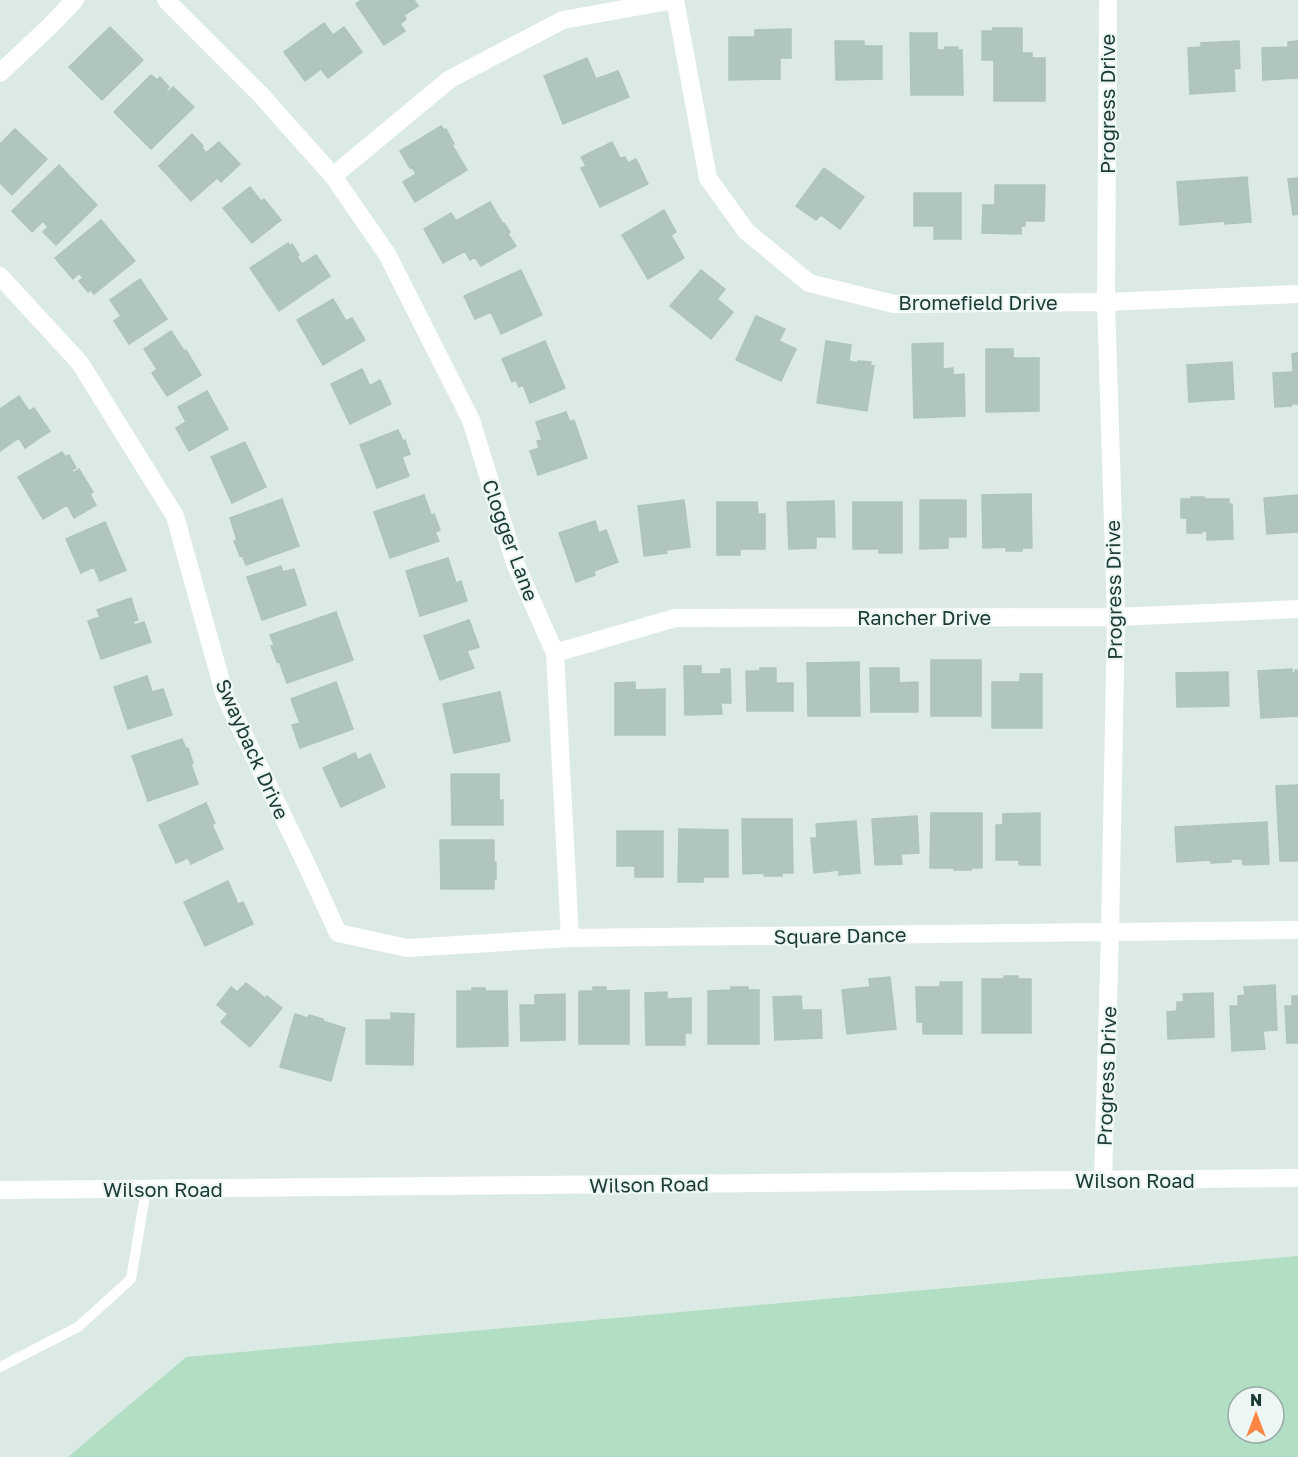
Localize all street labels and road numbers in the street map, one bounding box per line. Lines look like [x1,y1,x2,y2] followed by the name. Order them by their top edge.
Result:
[1095,34,1119,174] street label: Progress Drive
[898,290,1058,314] street label: Bromefield Drive
[478,476,544,604] street label: Clogger Lane
[1100,520,1126,660] street label: Progress Drive
[857,605,991,629] street label: Rancher Drive
[211,675,295,823] street label: Swayback Drive
[773,922,907,948] street label: Square Dance
[1092,1006,1120,1146] street label: Progress Drive
[1075,1168,1195,1192] street label: Wilson Road
[589,1171,709,1197] street label: Wilson Road
[103,1177,223,1201] street label: Wilson Road

